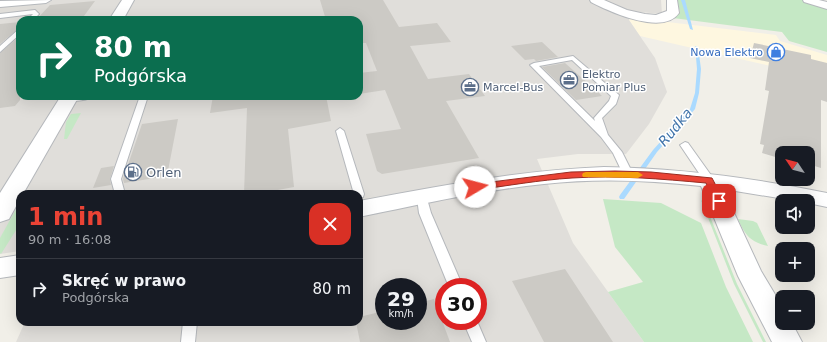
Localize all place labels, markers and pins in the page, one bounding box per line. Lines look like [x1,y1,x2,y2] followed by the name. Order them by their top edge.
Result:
[766,42,786,62] shop icon: Nowa Elektro
[690,46,763,59] place label: Nowa Elektro
[582,68,646,94] place label: Elektro Pomiar Plus
[559,70,579,90] office icon: Elektro Pomiar Plus
[460,77,480,97] office icon: Marcel-Bus
[483,81,543,94] place label: Marcel-Bus
[123,162,143,182] fuel station icon: Orlen
[146,165,181,180] place label: Orlen
[702,184,736,218] pin

